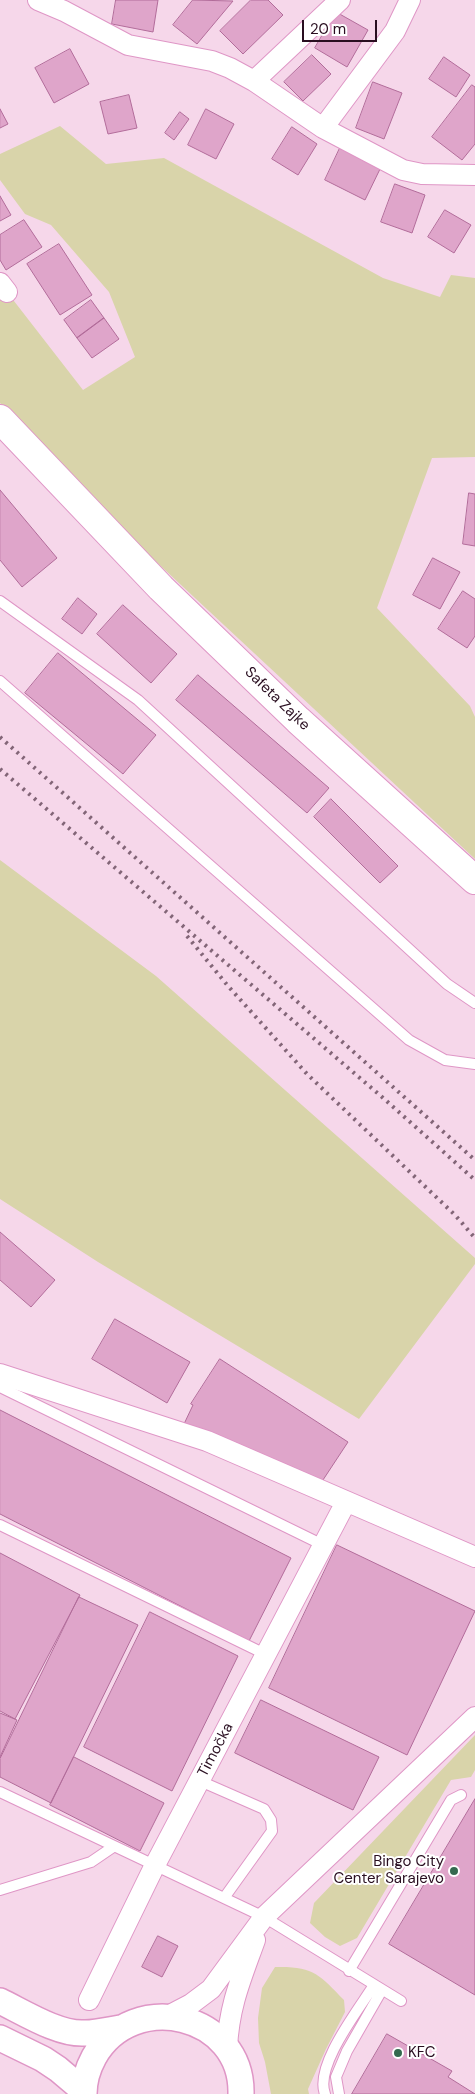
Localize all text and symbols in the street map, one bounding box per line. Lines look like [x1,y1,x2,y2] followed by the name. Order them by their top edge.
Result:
[305,10,380,42] scale bar
[310,19,346,39] text: 20 m
[241,664,313,734] street label: Safeta Zajke
[194,1720,238,1780] street label: Timočka
[334,1853,444,1888] place label: Bingo City Center Sarajevo
[448,1865,460,1877] marker: Bingo City Center Sarajevo
[408,2044,436,2062] place label: KFC
[392,2047,404,2059] marker: KFC

